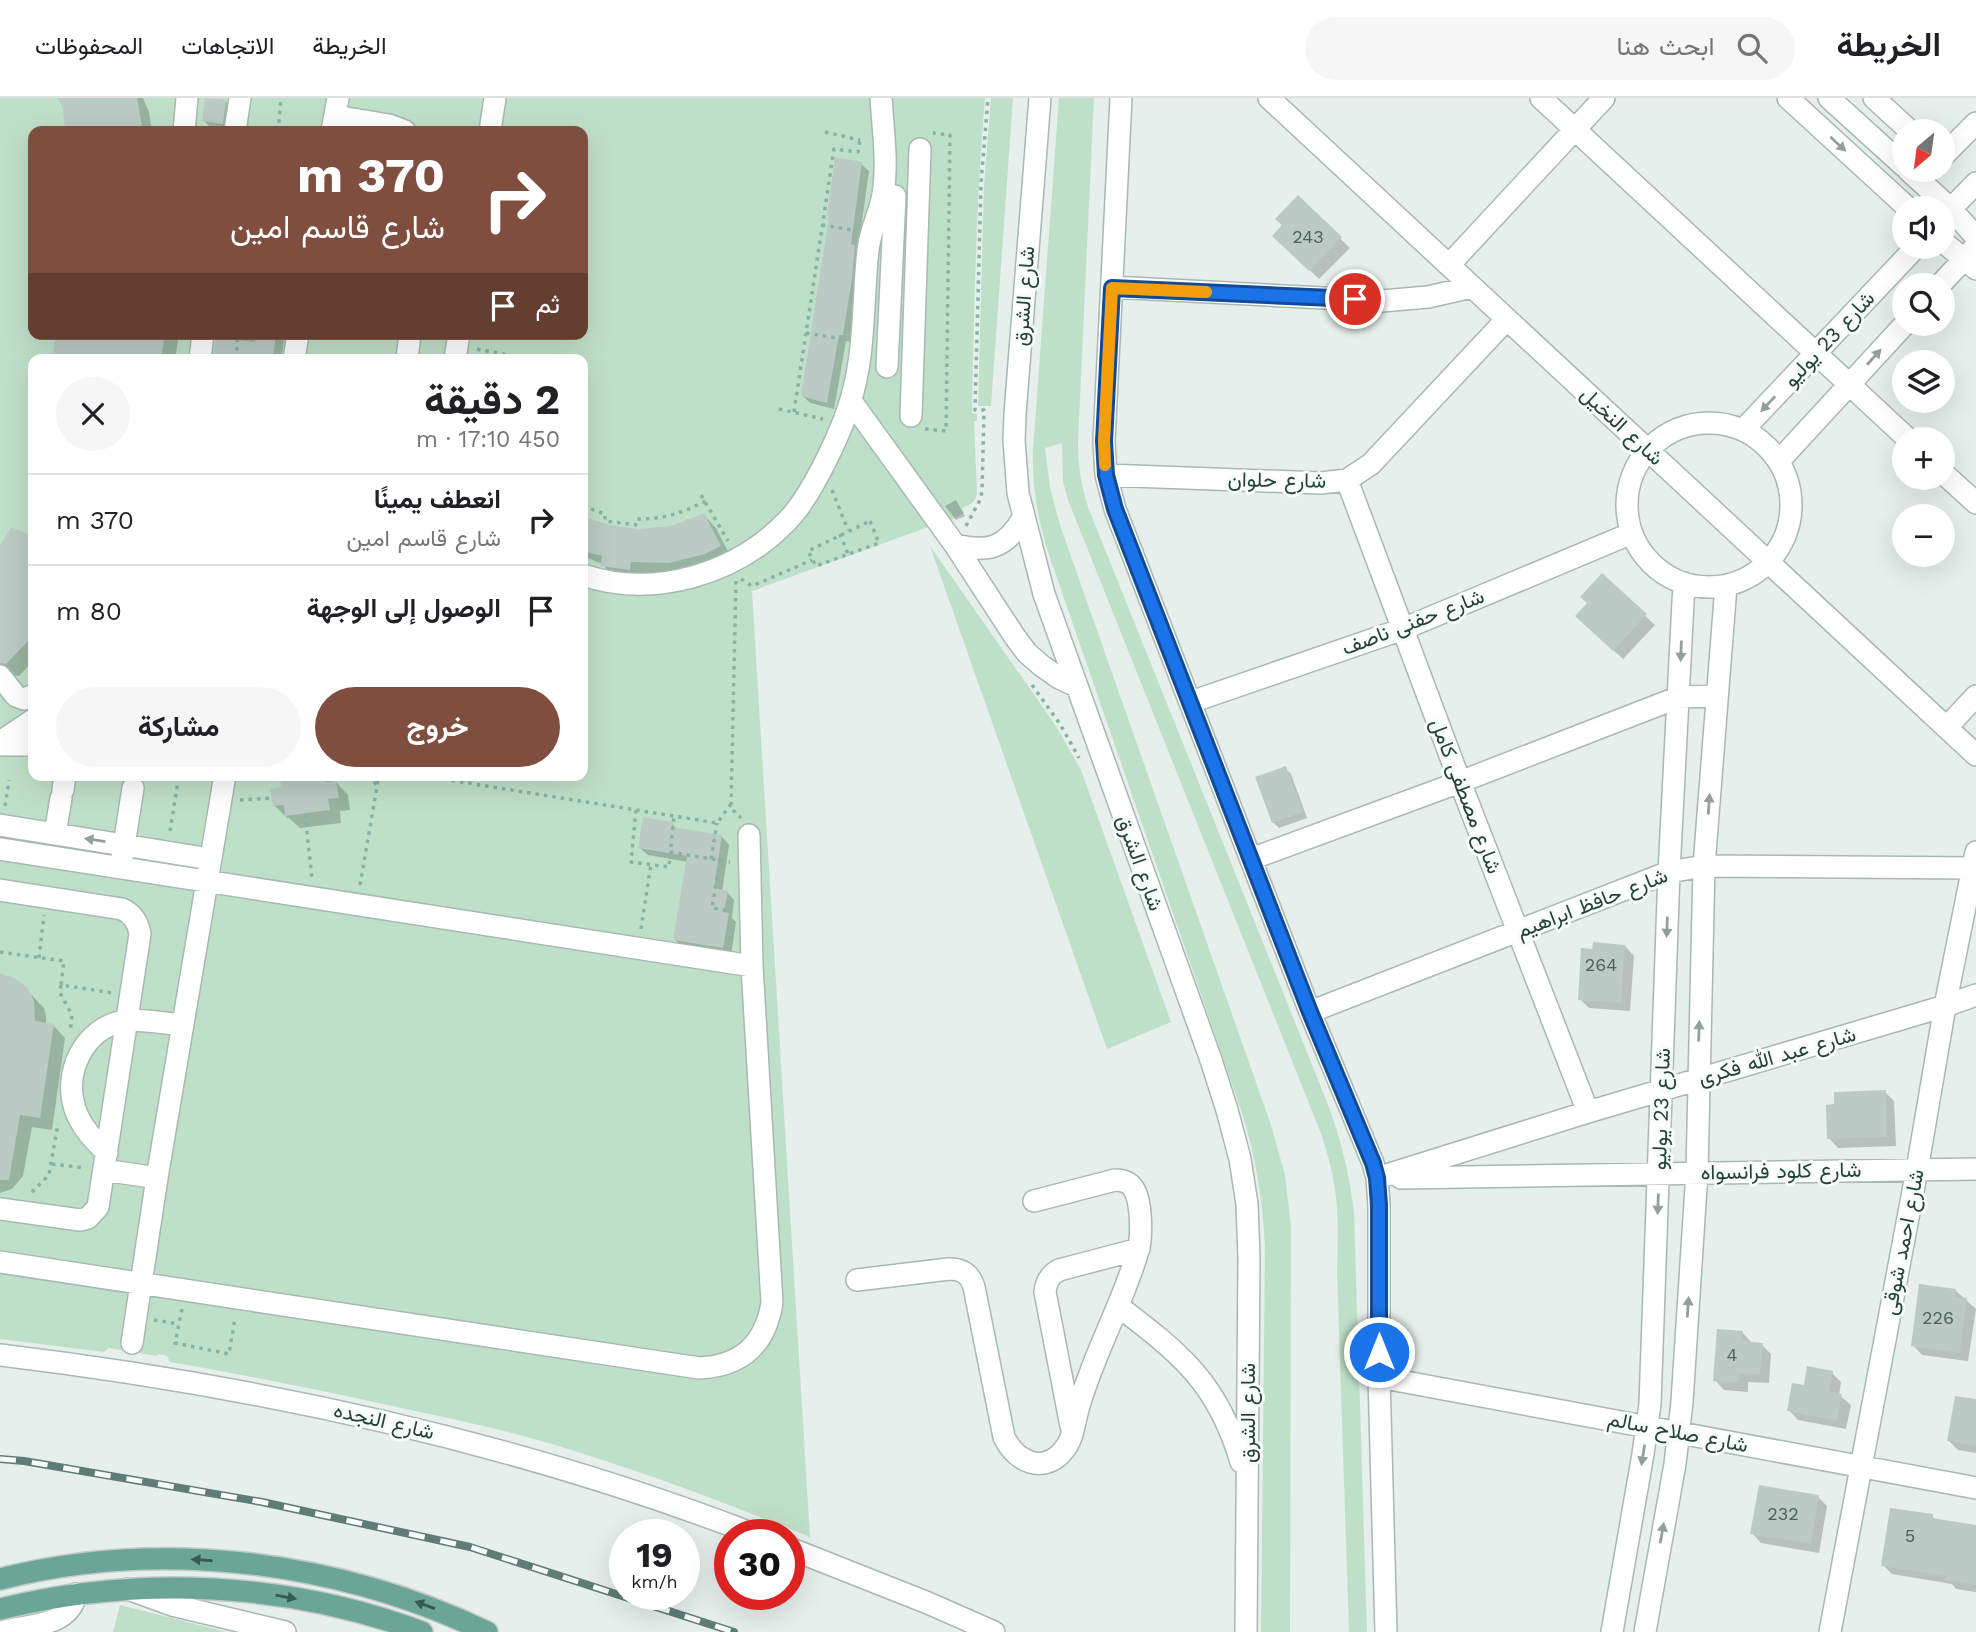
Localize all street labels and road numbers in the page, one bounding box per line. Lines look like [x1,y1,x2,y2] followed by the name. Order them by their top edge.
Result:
[1008,245,1041,347] street label: شارع الشرق
[1778,285,1881,393] street label: شارع 23 يوليو
[1574,381,1669,472] street label: شارع النخيل
[1227,466,1327,495] street label: شارع حلوان
[1338,583,1488,662] street label: شارع حفنى ناصف
[1424,715,1508,878] street label: شارع مصطفى كامل
[1110,812,1169,915] street label: شارع الشرق
[1513,862,1672,945] street label: شارع حافظ ابراهيم
[1695,1021,1859,1092] street label: شارع عبد الله فكرى
[1646,1047,1677,1171] street label: شارع 23 يوليو
[1700,1157,1862,1186] street label: شارع كلود فرانسواه
[1876,1167,1931,1317] street label: شارع احمد شوقى
[1235,1363,1262,1463] street label: شارع الشرق
[331,1397,437,1446] street label: شارع النجده
[1606,1406,1750,1459] street label: شارع صلاح سالم

